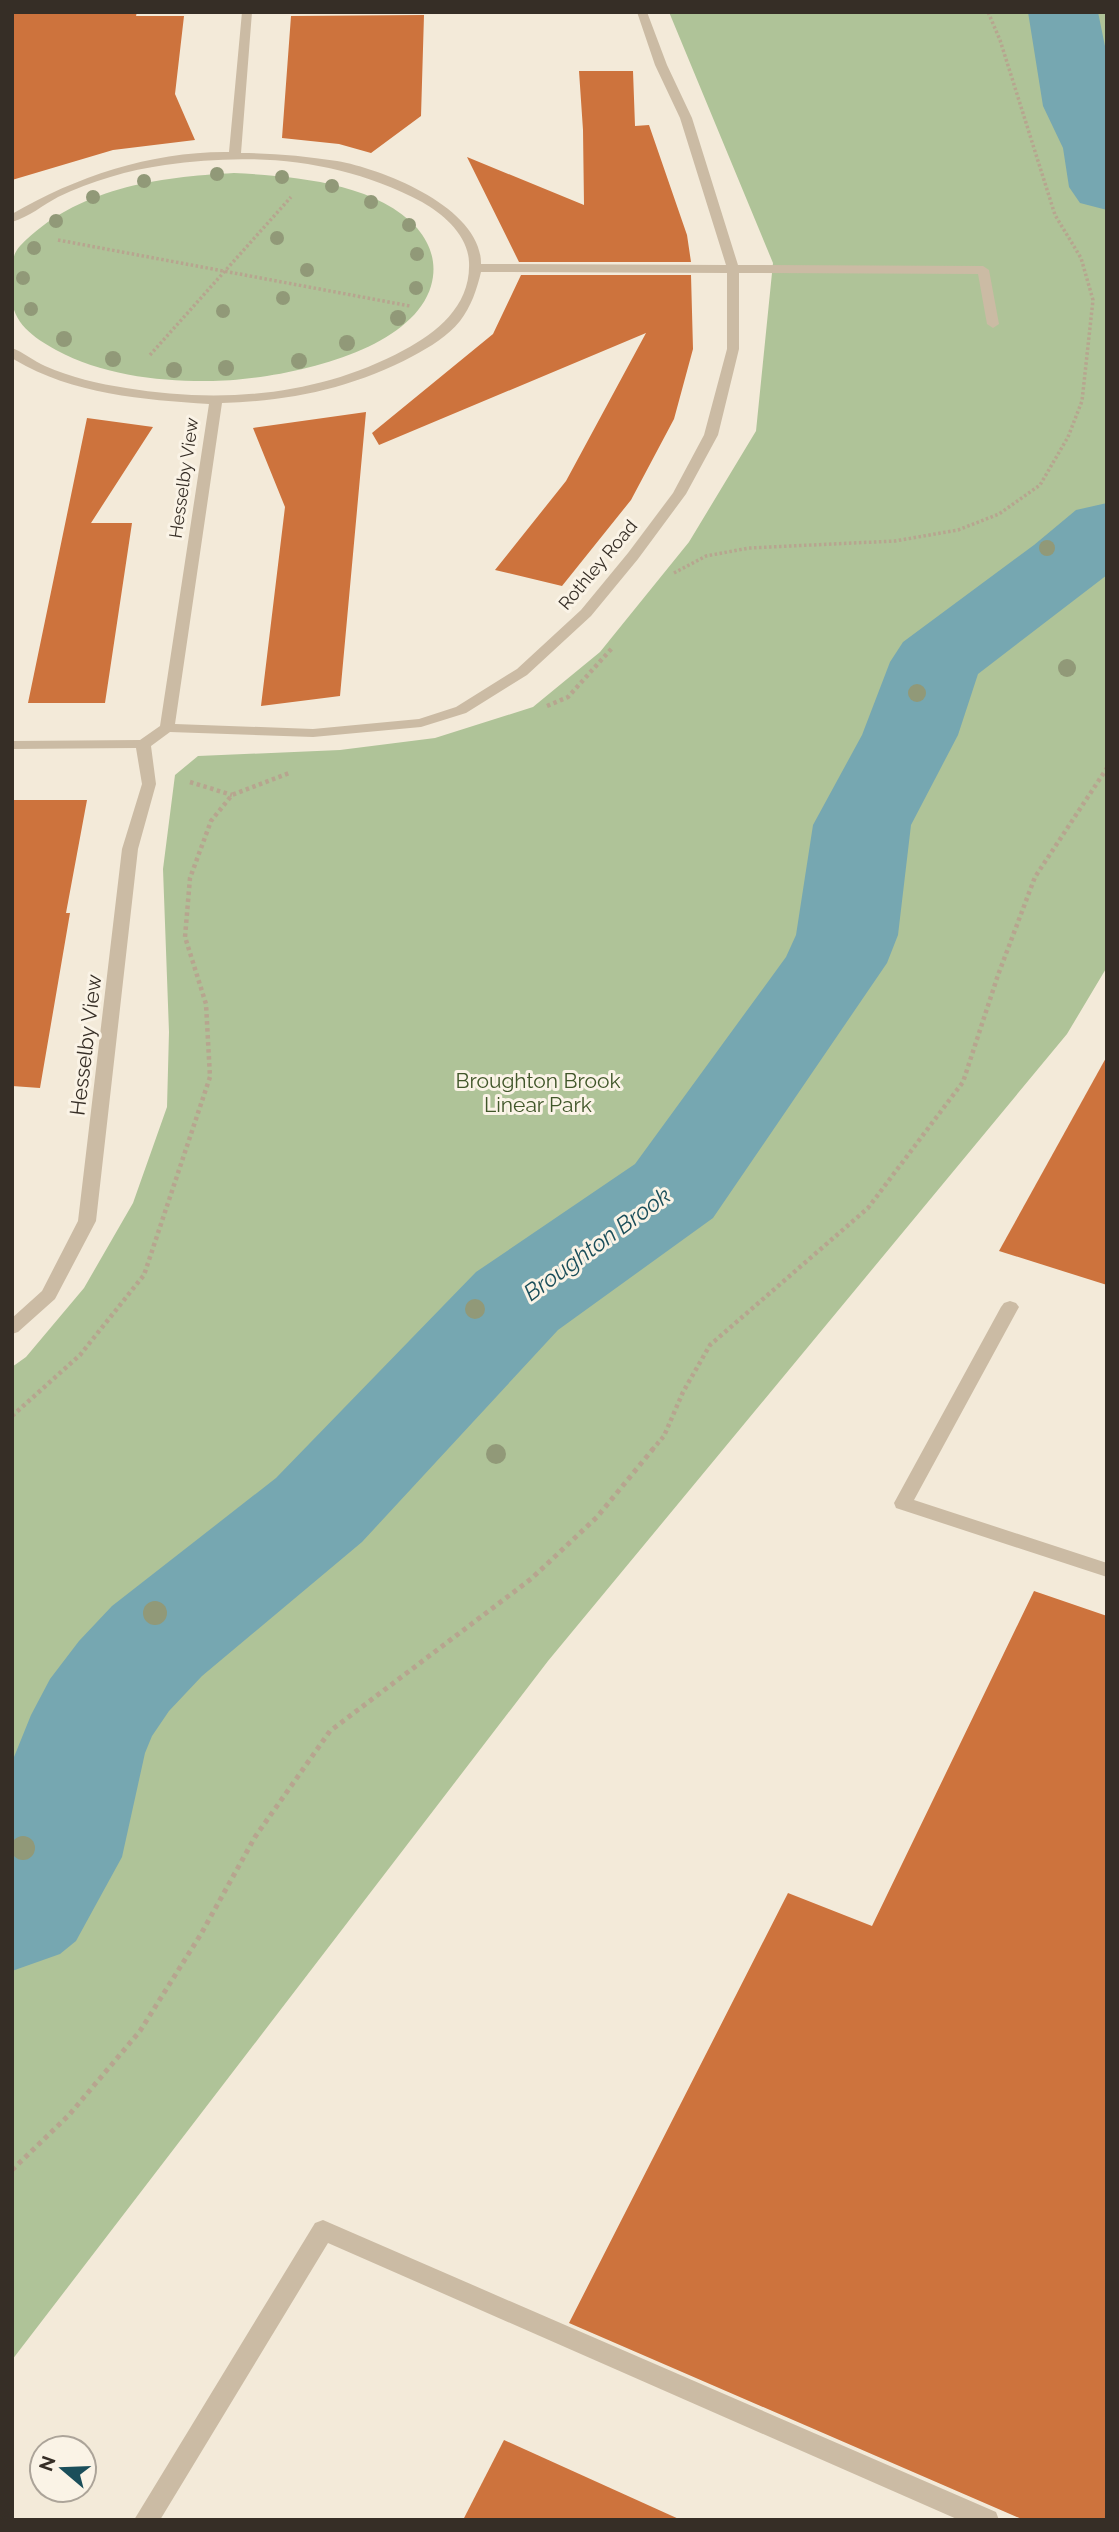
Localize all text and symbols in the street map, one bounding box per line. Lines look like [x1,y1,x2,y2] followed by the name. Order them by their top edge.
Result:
[165,416,202,540] street label: Hesselby View
[554,515,641,614] street label: Rothley Road
[64,973,107,1117] street label: Hesselby View
[455,1068,621,1117] park label: Broughton Brook Linear Park
[518,1181,675,1306] water label: Broughton Brook
[28,2434,98,2504] north arrow
[34,2453,60,2474] text: N

